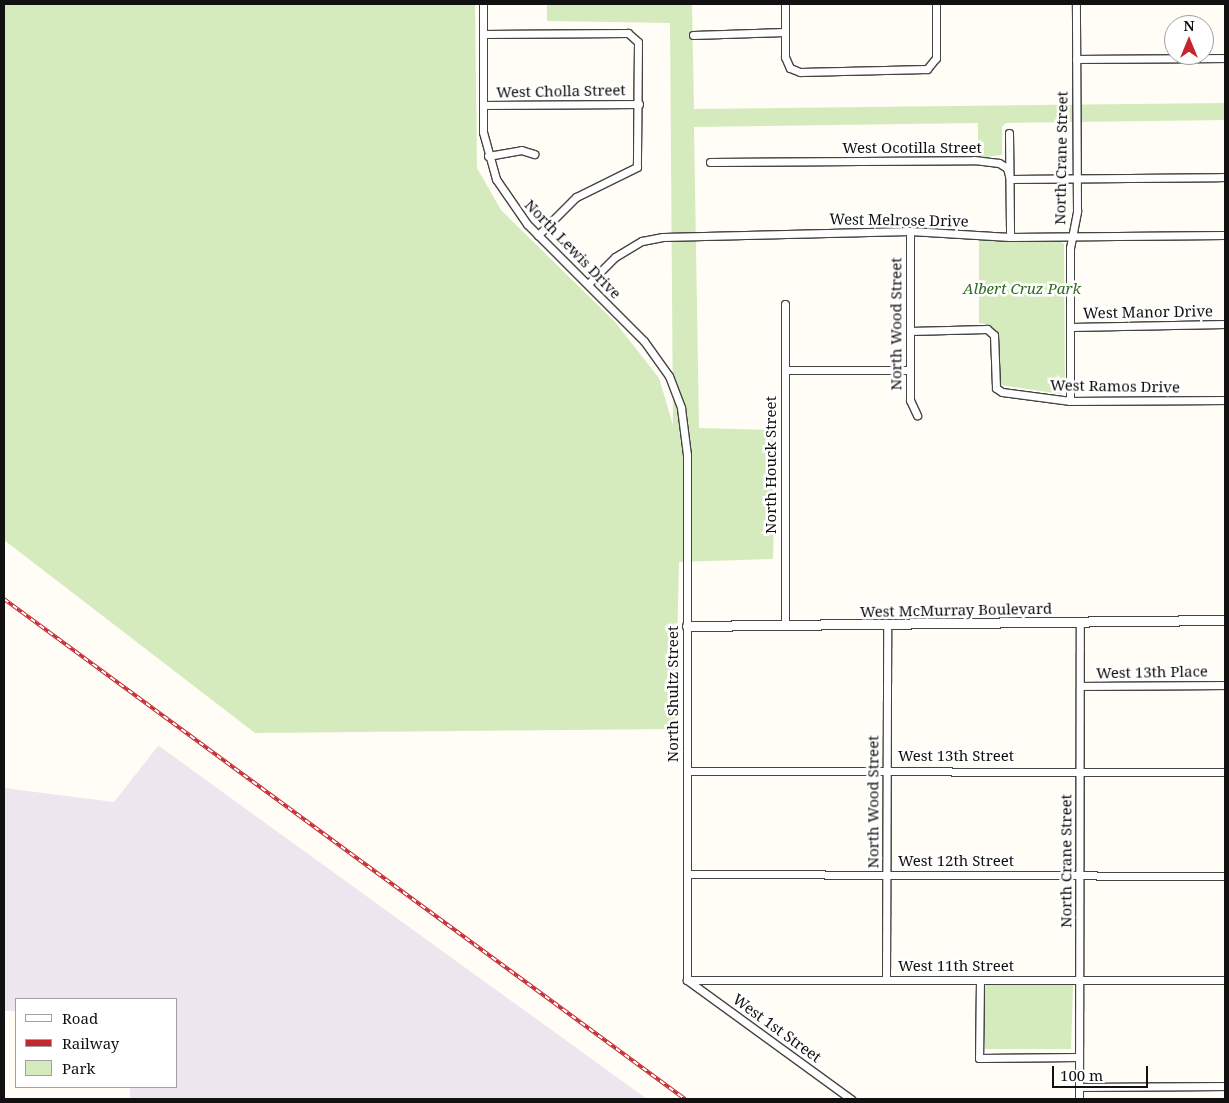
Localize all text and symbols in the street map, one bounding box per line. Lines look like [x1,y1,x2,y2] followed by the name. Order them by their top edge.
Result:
[1164,15,1214,65] north arrow
[1183,16,1195,35] text: N
[496,81,626,101] street label: West Cholla Street
[1051,91,1071,225] street label: North Crane Street
[842,139,982,157] street label: West Ocotilla Street
[521,196,625,302] street label: North Lewis Drive
[829,210,969,230] street label: West Melrose Drive
[887,258,905,390] street label: North Wood Street
[963,280,1081,298] park label: Albert Cruz Park
[1083,302,1213,322] street label: West Manor Drive
[1050,376,1180,396] street label: West Ramos Drive
[762,396,780,534] street label: North Houck Street
[860,599,1052,621] street label: West McMurray Boulevard
[664,626,682,762] street label: North Shultz Street
[1096,662,1208,682] street label: West 13th Place
[864,736,882,868] street label: North Wood Street
[898,747,1014,765] street label: West 13th Street
[1057,794,1075,928] street label: North Crane Street
[898,852,1014,870] street label: West 12th Street
[898,957,1014,975] street label: West 11th Street
[729,990,825,1066] street label: West 1st Street
[15,998,178,1088] legend
[62,1008,98,1028] text: Road
[62,1033,119,1053] text: Railway
[1054,1056,1150,1088] scale bar
[62,1058,95,1078] text: Park
[1060,1065,1103,1085] text: 100 m

